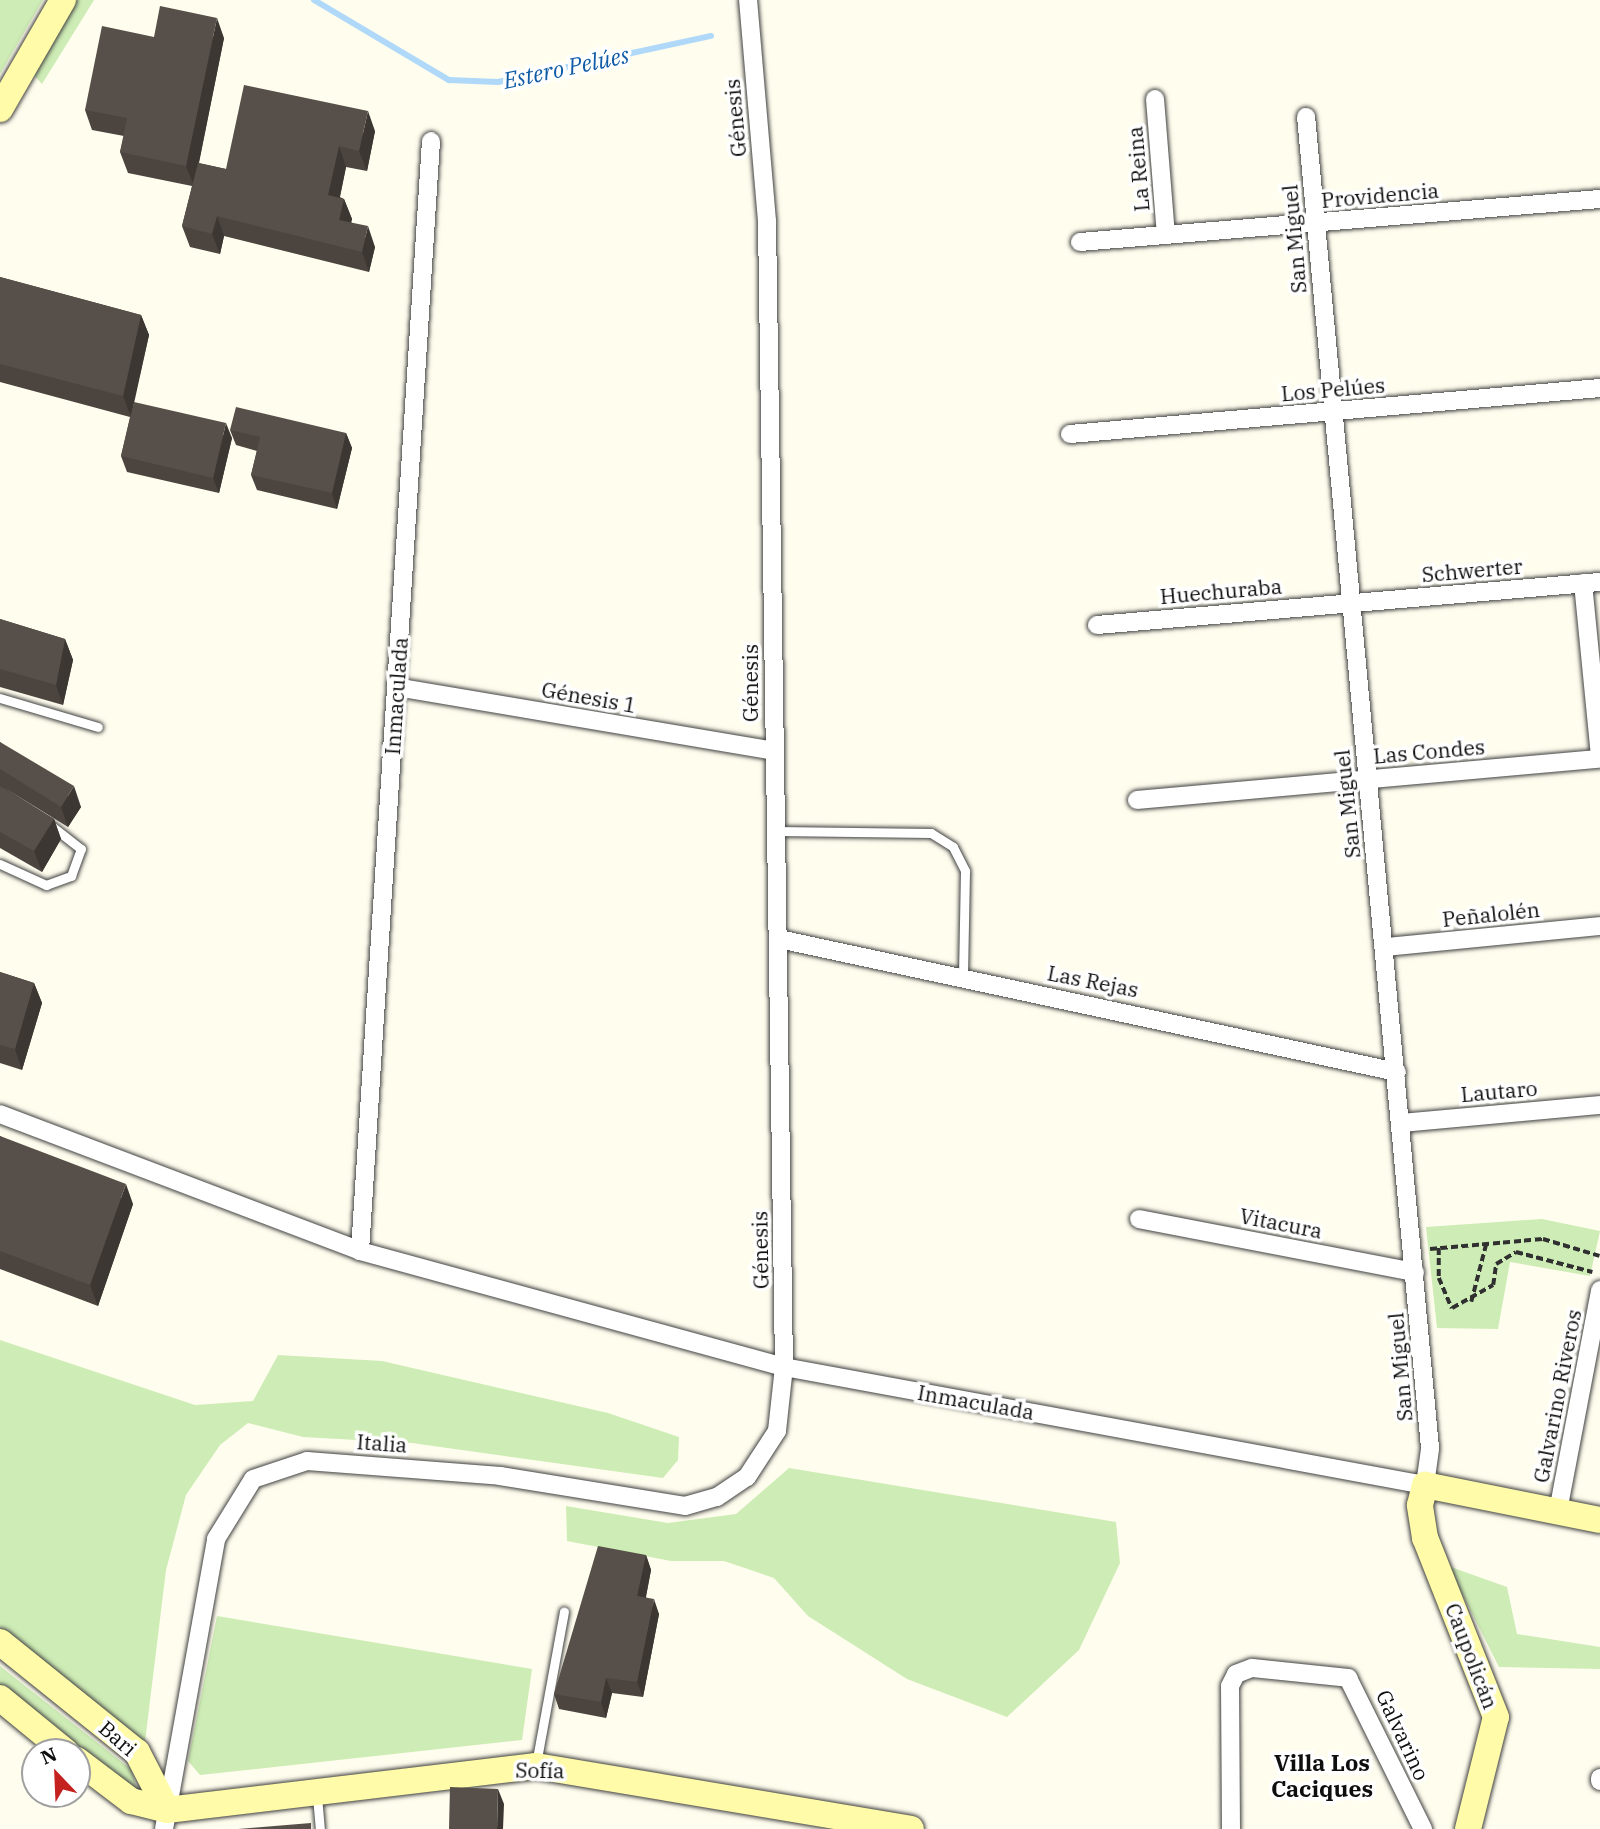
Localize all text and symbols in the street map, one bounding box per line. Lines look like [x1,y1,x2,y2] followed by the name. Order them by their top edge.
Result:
[501,40,631,94] water label: Estero Pelúes
[719,78,751,158] street label: Génesis
[1122,125,1154,213] street label: La Reina
[1320,177,1440,213] street label: Providencia
[1277,184,1311,294] street label: San Miguel
[1280,372,1386,406] street label: Los Pelúes
[1421,553,1523,587] street label: Schwerter
[1159,573,1283,609] street label: Huechuraba
[379,636,413,756] street label: Inmaculada
[737,644,763,722] street label: Génesis
[540,676,638,718] street label: Génesis 1
[1372,734,1486,768] street label: Las Condes
[1329,748,1365,860] street label: San Miguel
[1441,896,1541,932] street label: Peñalolén
[1045,960,1141,1002] street label: Las Rejas
[1460,1075,1538,1107] street label: Lautaro
[1238,1203,1324,1243] street label: Vitacura
[747,1211,773,1289] street label: Génesis
[1528,1307,1586,1485] street label: Galvarino Riveros
[1383,1312,1417,1422] street label: San Miguel
[916,1379,1036,1425] street label: Inmaculada
[356,1429,408,1457] street label: Italia
[1440,1600,1504,1712] street label: Caupolicán
[1371,1686,1435,1784] street label: Galvarino
[94,1715,142,1761] street label: Bari
[21,1738,91,1808] north arrow
[37,1742,60,1769] text: N
[1271,1748,1373,1802] district label: Villa Los Caciques
[515,1757,565,1783] street label: Sofía

